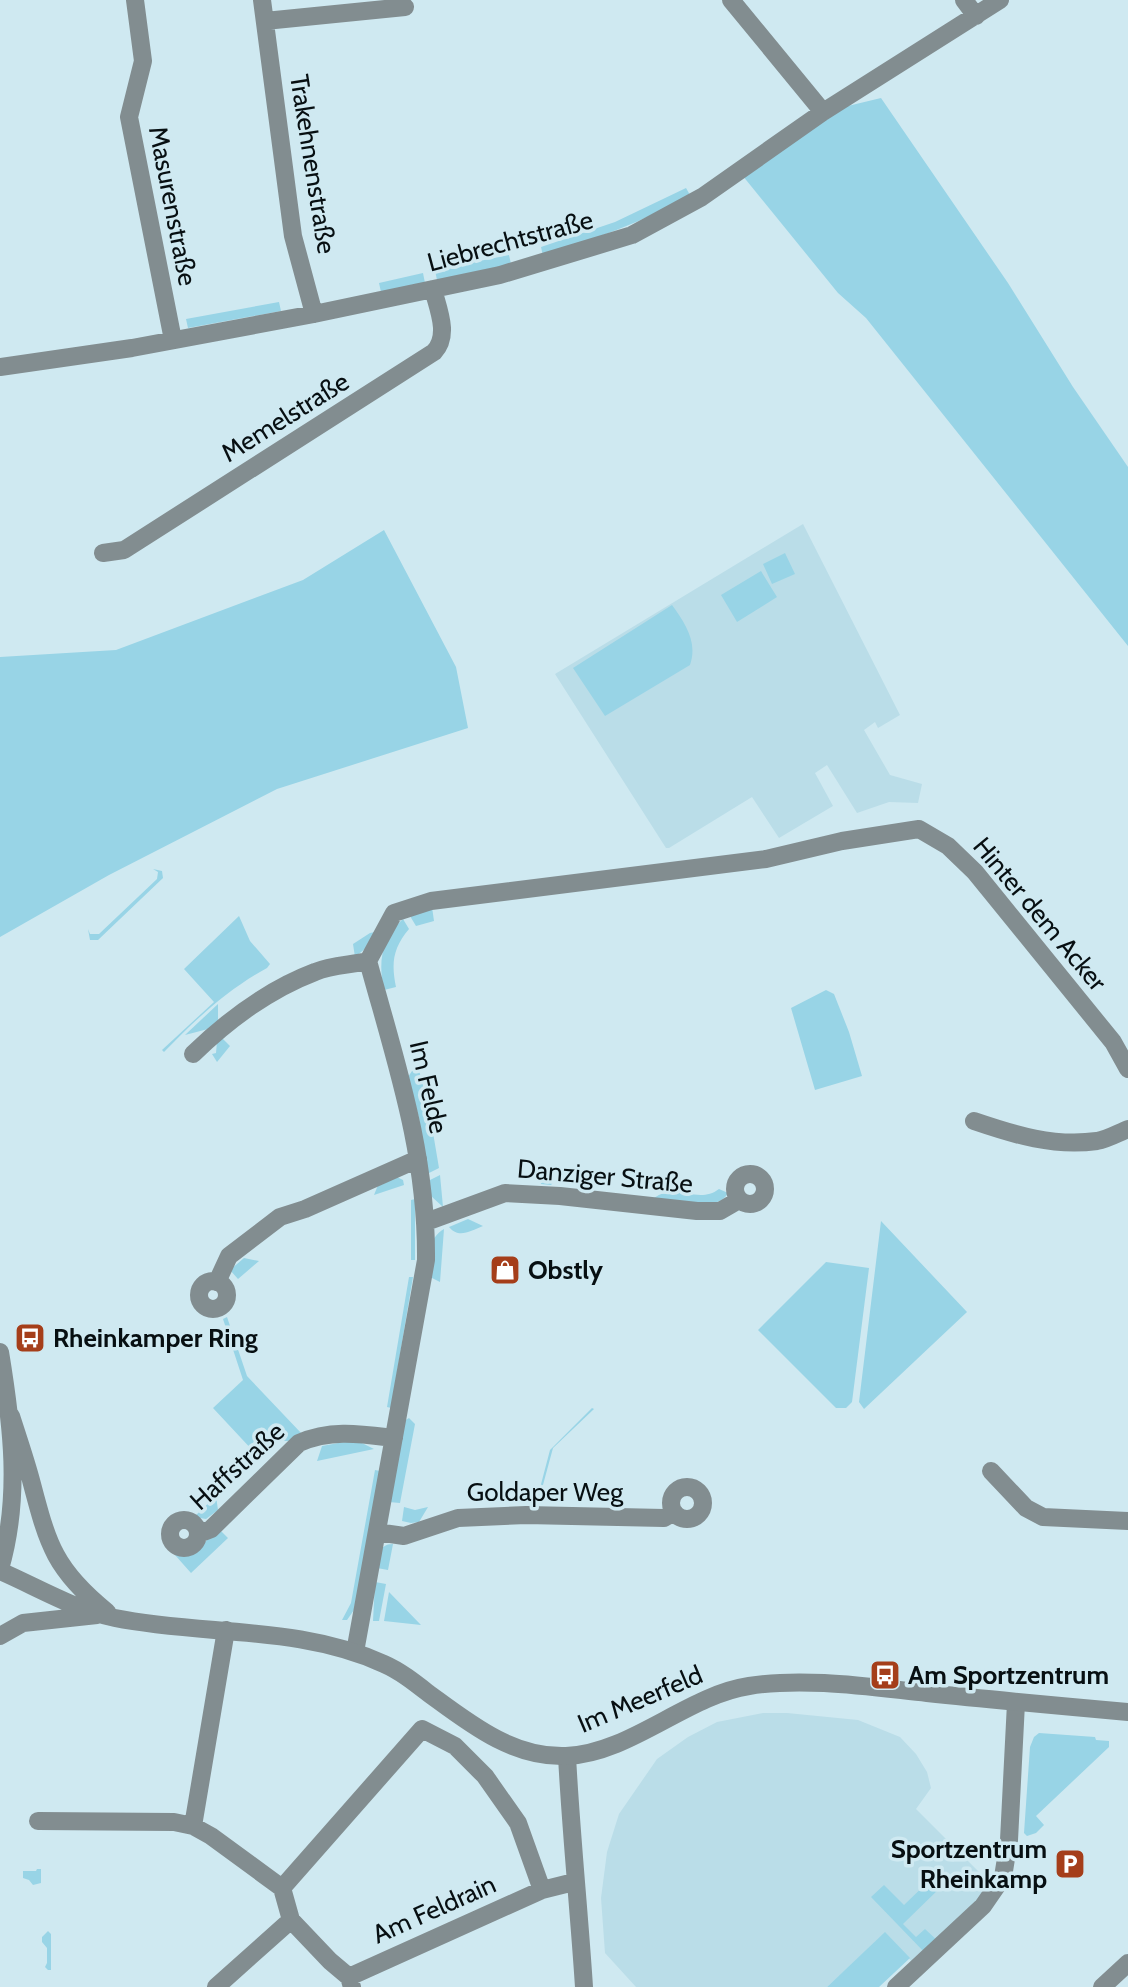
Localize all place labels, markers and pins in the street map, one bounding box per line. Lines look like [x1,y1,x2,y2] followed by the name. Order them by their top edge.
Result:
[488,1253,522,1287] shop icon: Obstly
[528,1254,603,1286] place label: Obstly
[13,1321,47,1355] bus stop icon: Rheinkamper Ring
[53,1322,258,1354] place label: Rheinkamper Ring
[868,1658,902,1692] bus stop icon: Am Sportzentrum
[908,1659,1109,1691] place label: Am Sportzentrum
[891,1833,1047,1895] place label: Sportzentrum Rheinkamp
[1053,1847,1087,1881] parking icon: Sportzentrum Rheinkamp

